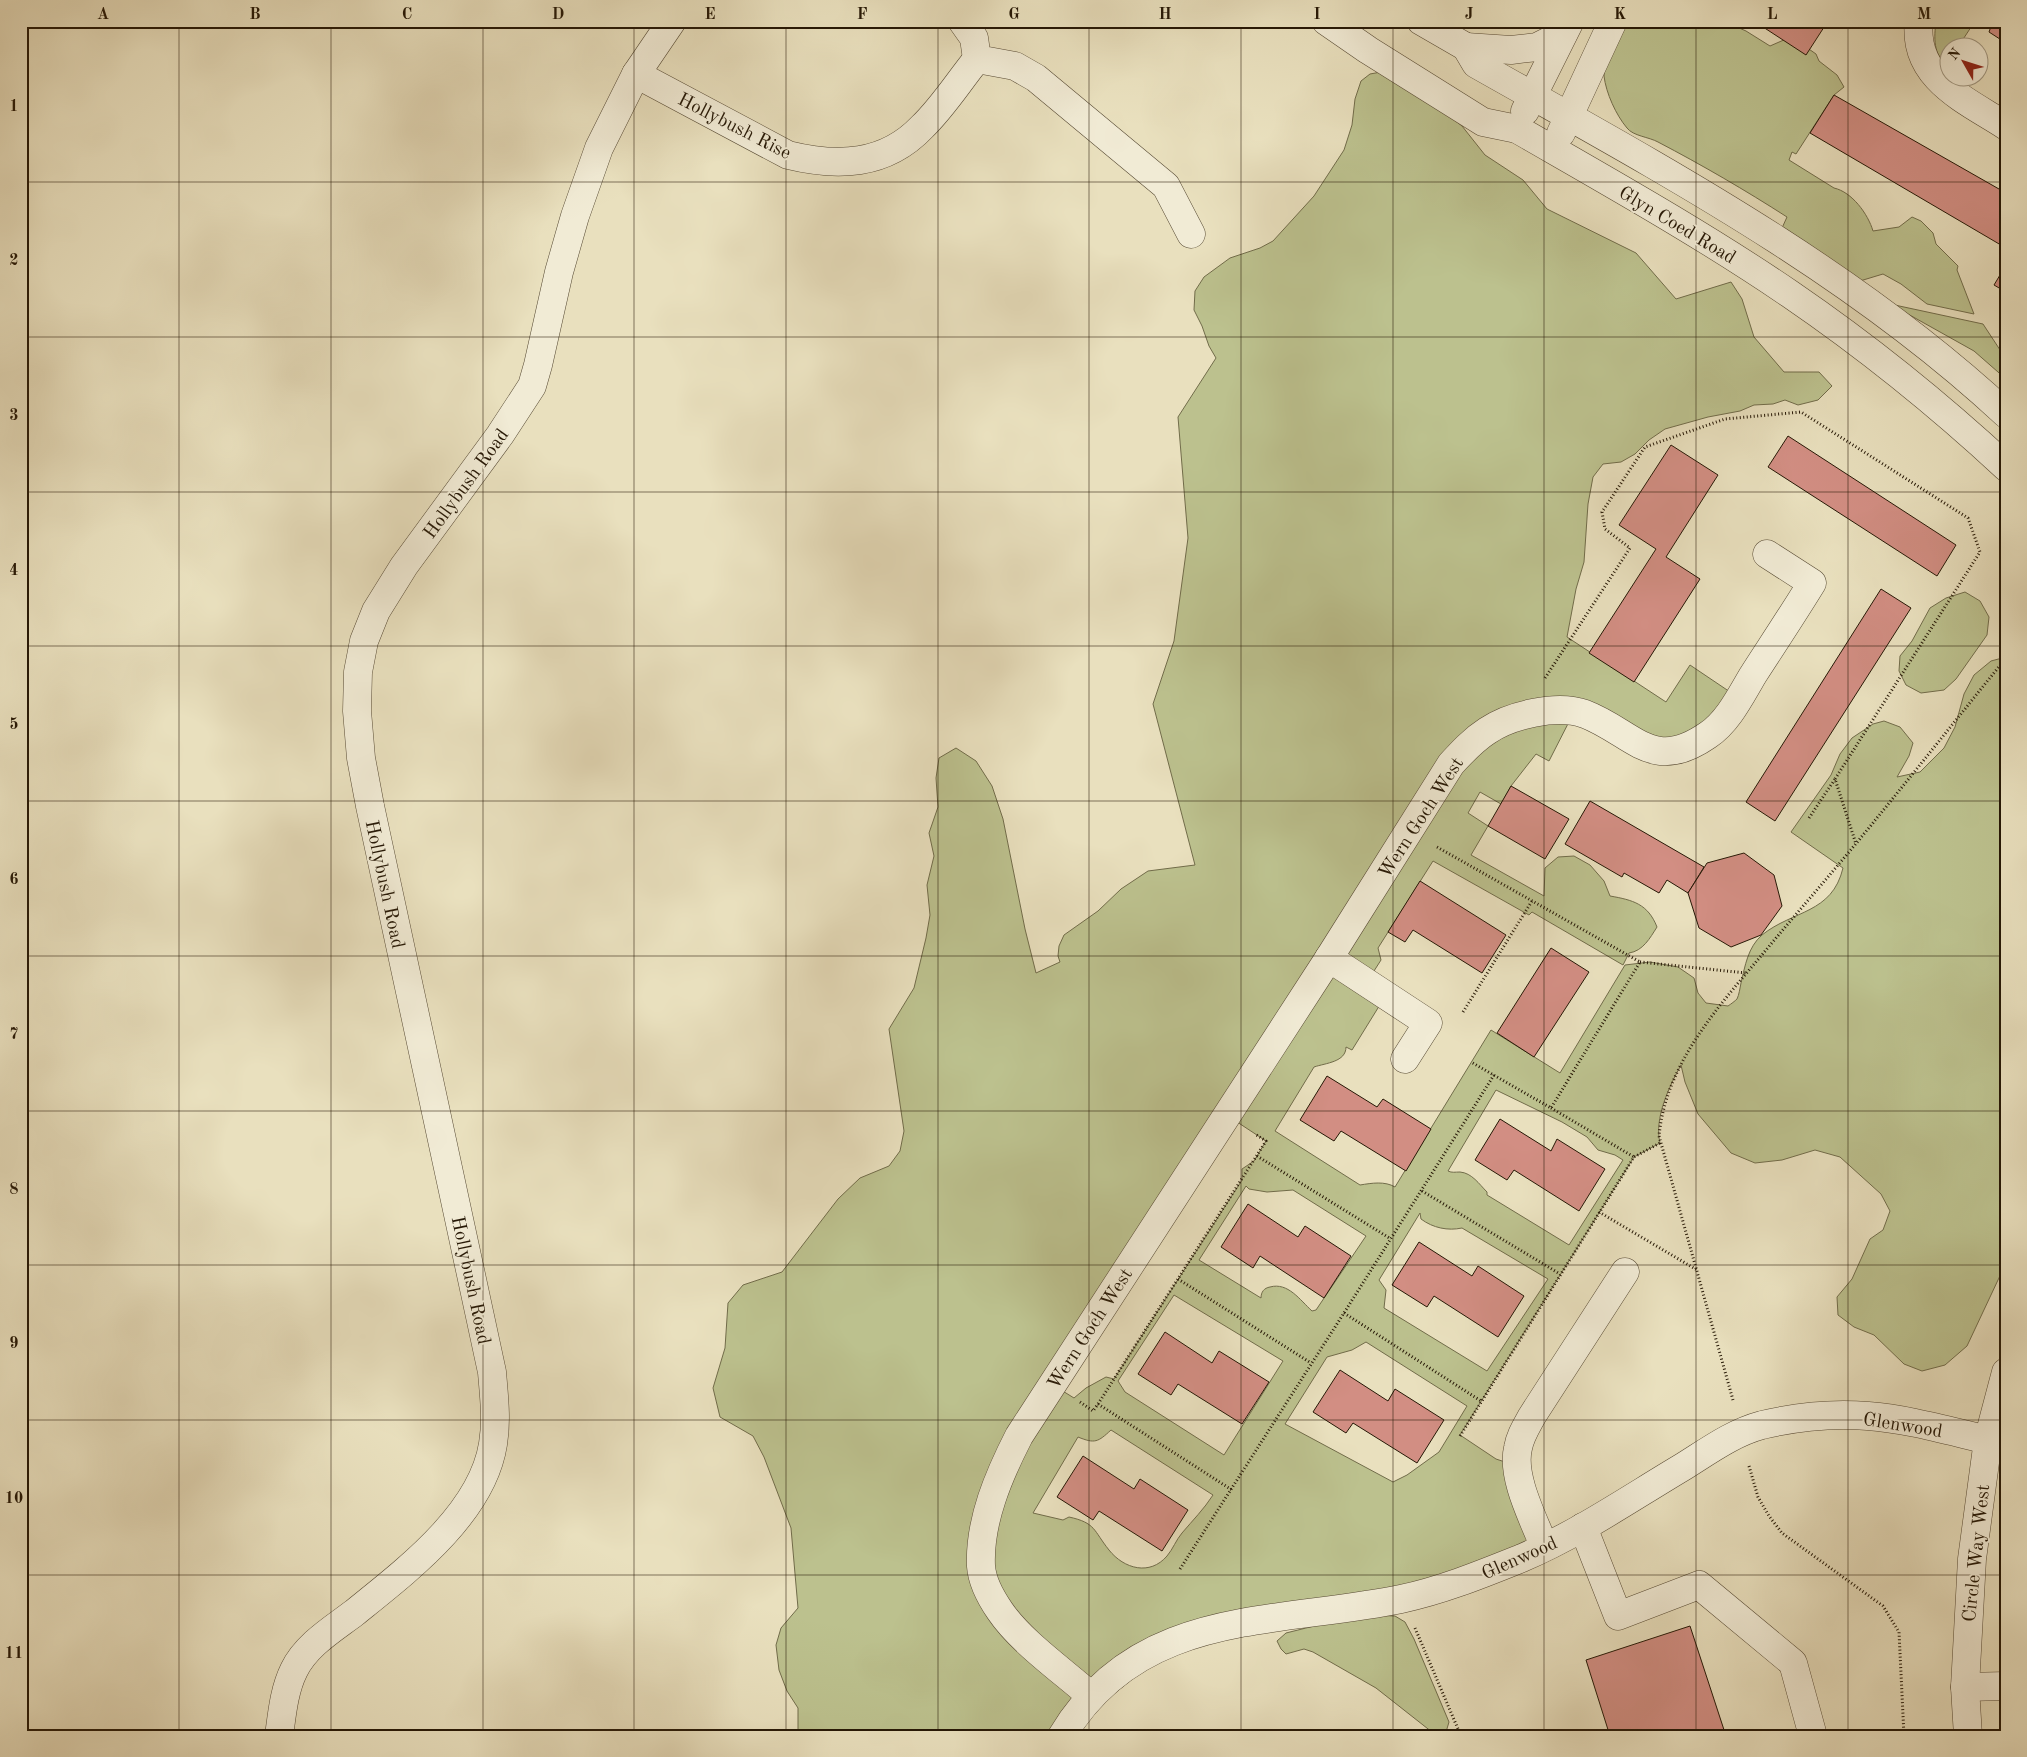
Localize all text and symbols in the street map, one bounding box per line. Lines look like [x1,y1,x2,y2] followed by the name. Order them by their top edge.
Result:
[97,7,109,23] text: A
[249,7,261,23] text: B
[402,7,412,23] text: C
[552,7,564,23] text: D
[704,7,716,23] text: E
[857,7,868,23] text: F
[1008,7,1020,23] text: G
[1158,7,1172,23] text: H
[1313,7,1321,23] text: I
[1465,7,1474,23] text: J
[1614,7,1626,23] text: K
[1767,7,1778,23] text: L
[1917,7,1931,23] text: M
[1940,38,1990,88] north arrow
[1946,46,1964,63] text: N
[674,91,794,164] street label: Hollybush Rise
[9,99,19,115] text: 1
[1615,184,1739,269] street label: Glyn Coed Road
[9,253,19,269] text: 2
[9,408,19,424] text: 3
[421,426,513,543] street label: Hollybush Road
[9,563,19,579] text: 4
[9,717,19,733] text: 5
[1376,755,1468,882] street label: Wern Goch West
[361,819,406,951] street label: Hollybush Road
[9,872,19,888] text: 6
[9,1027,19,1043] text: 7
[9,1182,19,1198] text: 8
[447,1215,492,1347] street label: Hollybush Road
[1045,1266,1137,1393] street label: Wern Goch West
[9,1336,19,1352] text: 9
[1861,1411,1944,1442] street label: Glenwood
[1961,1483,1994,1623] street label: Circle Way West
[5,1491,23,1507] text: 10
[1479,1534,1561,1584] street label: Glenwood
[5,1646,23,1662] text: 11

